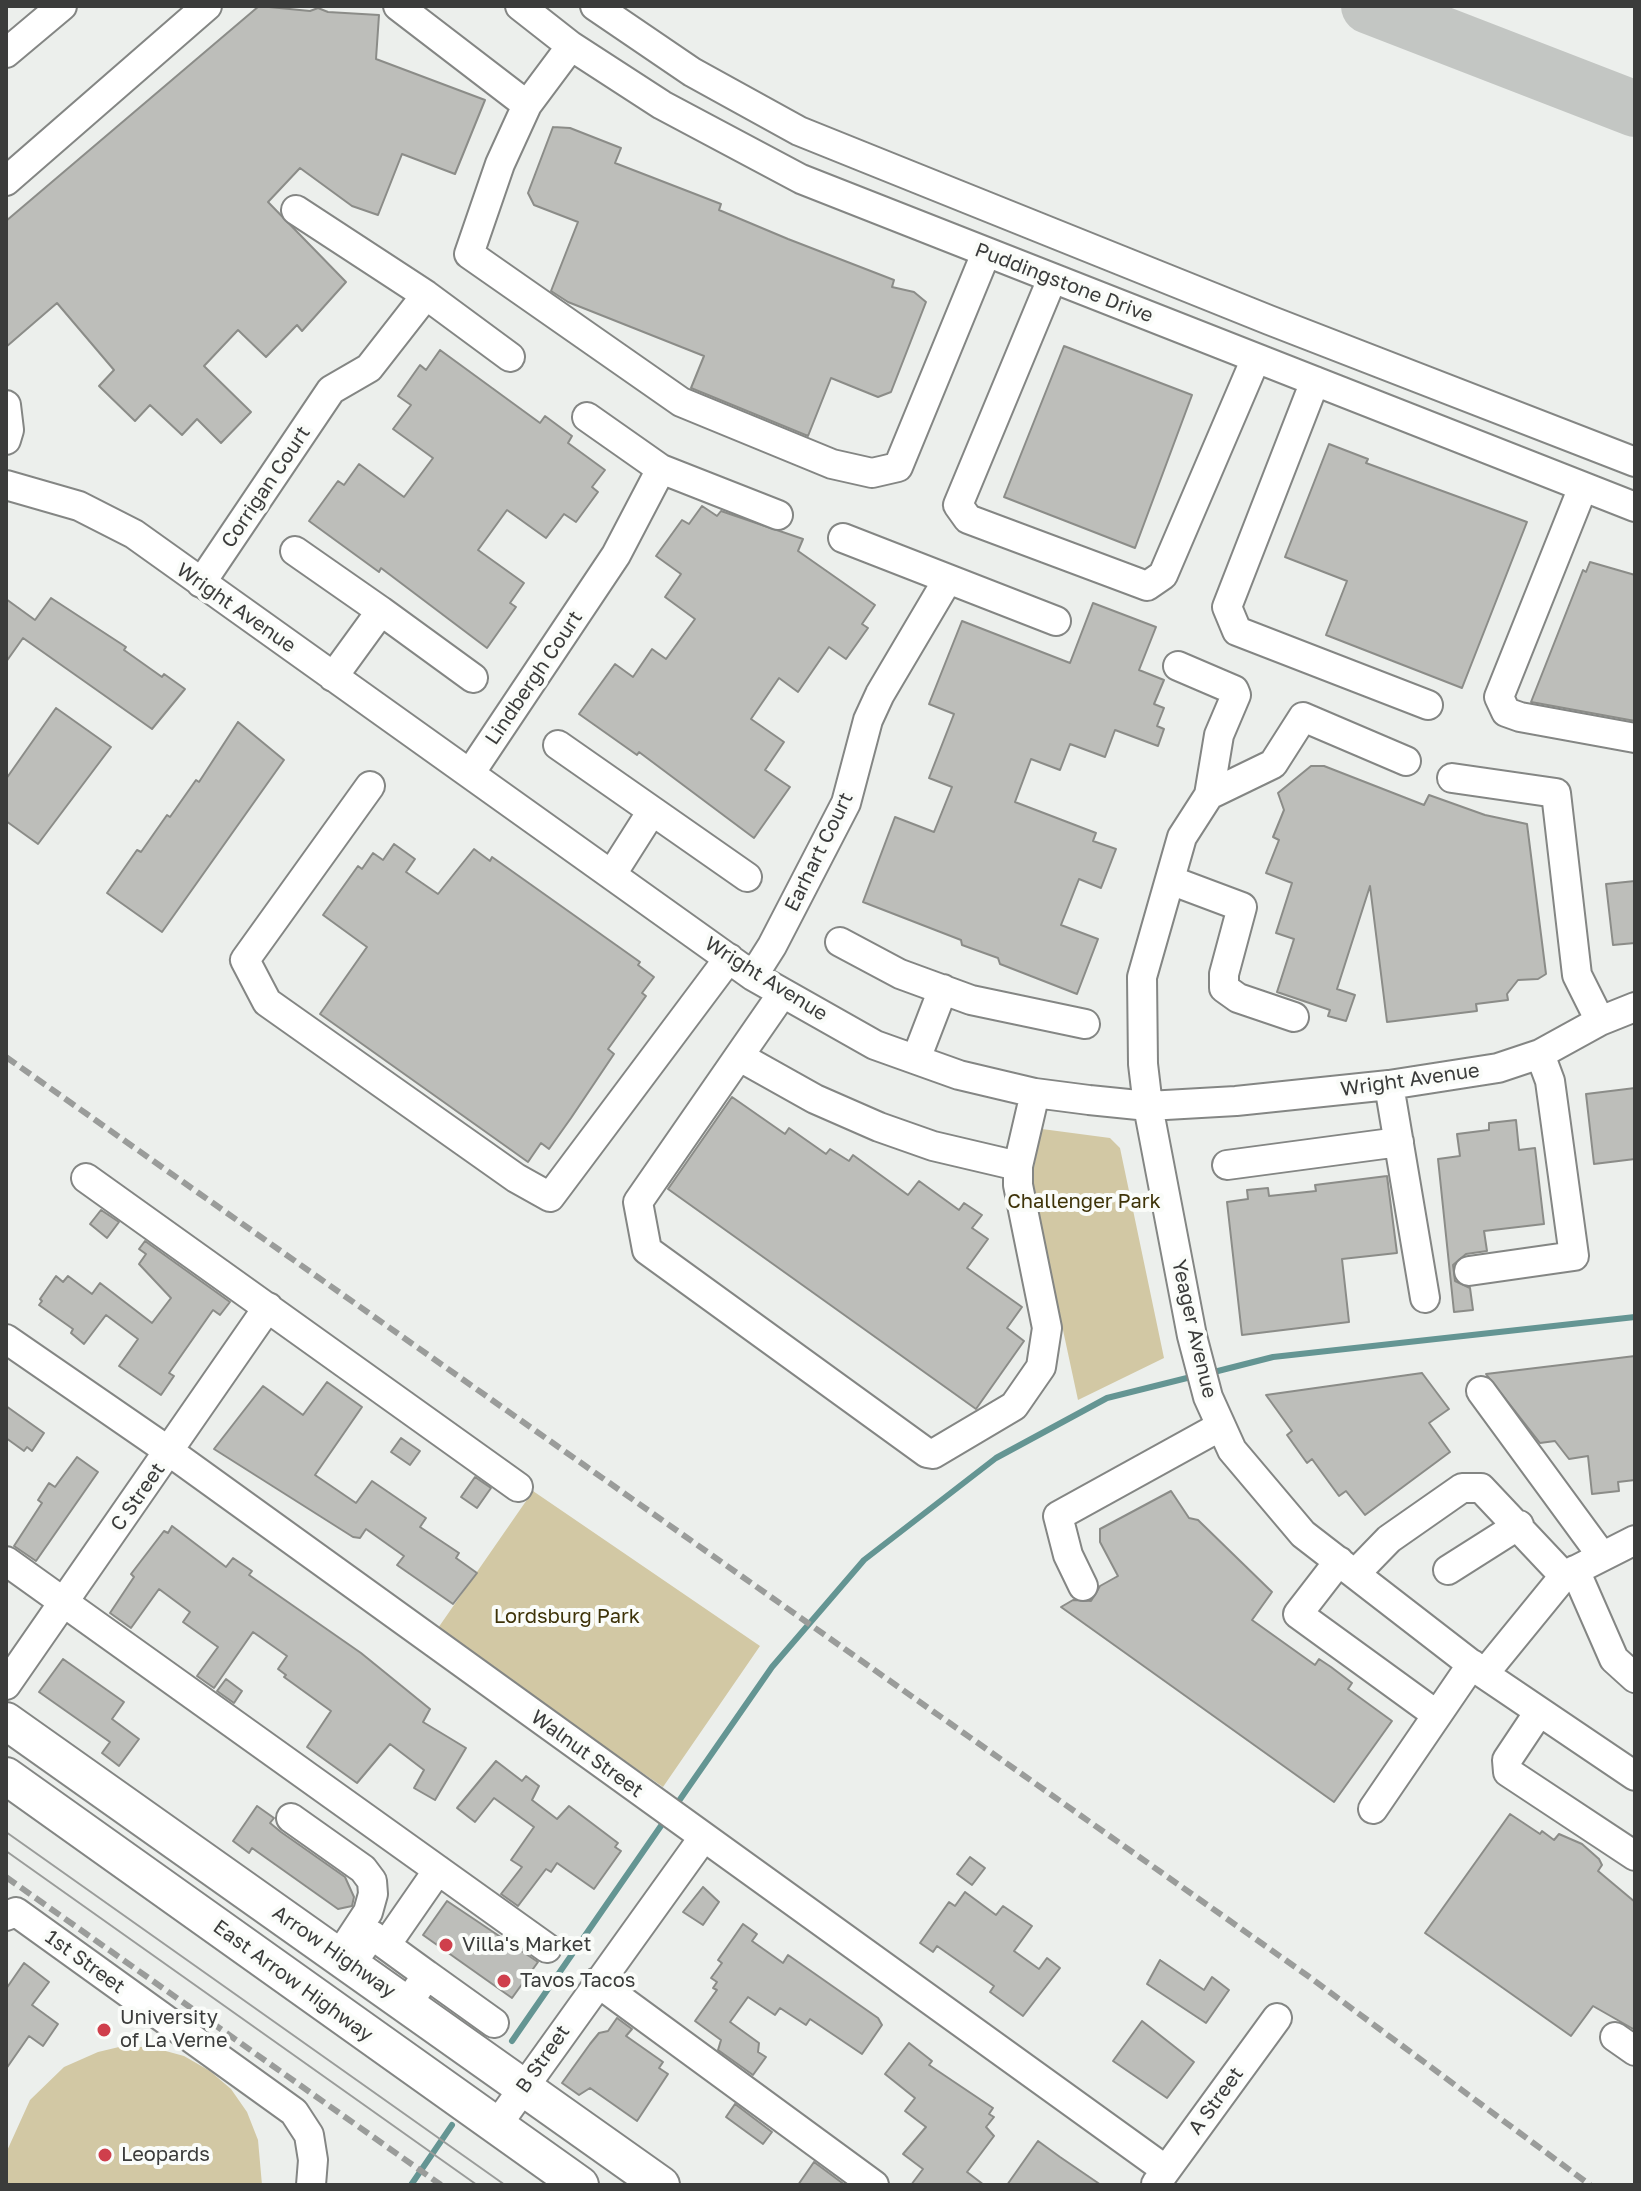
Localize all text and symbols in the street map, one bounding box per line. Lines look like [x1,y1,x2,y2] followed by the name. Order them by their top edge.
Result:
[972,238,1156,328] street label: Puddingstone Drive
[217,422,315,552] street label: Corrigan Court
[172,558,300,658] street label: Wright Avenue
[480,606,588,750] street label: Lindbergh Court
[780,788,858,916] street label: Earhart Court
[700,932,832,1026] street label: Wright Avenue
[1339,1058,1481,1102] street label: Wright Avenue
[1007,1190,1161,1214] park label: Challenger Park
[1166,1257,1222,1401] street label: Yeager Avenue
[106,1458,170,1536] street label: C Street
[494,1605,640,1629] park label: Lordsburg Park
[526,1705,648,1803] street label: Walnut Street
[268,1901,400,2003] street label: Arrow Highway
[208,1915,378,2047] street label: East Arrow Highway
[41,1925,129,1999] street label: 1st Street
[462,1933,591,1957] place label: Villa's Market
[437,1936,455,1954] marker: Villa's Market
[520,1969,635,1993] place label: Tavos Tacos
[495,1972,513,1990] marker: Tavos Tacos
[120,2006,227,2053] place label: University of La Verne
[511,2020,575,2098] street label: B Street
[95,2021,113,2039] marker: University of La Verne
[1183,2063,1249,2139] street label: A Street
[121,2143,210,2167] place label: Leopards
[96,2146,114,2164] marker: Leopards

